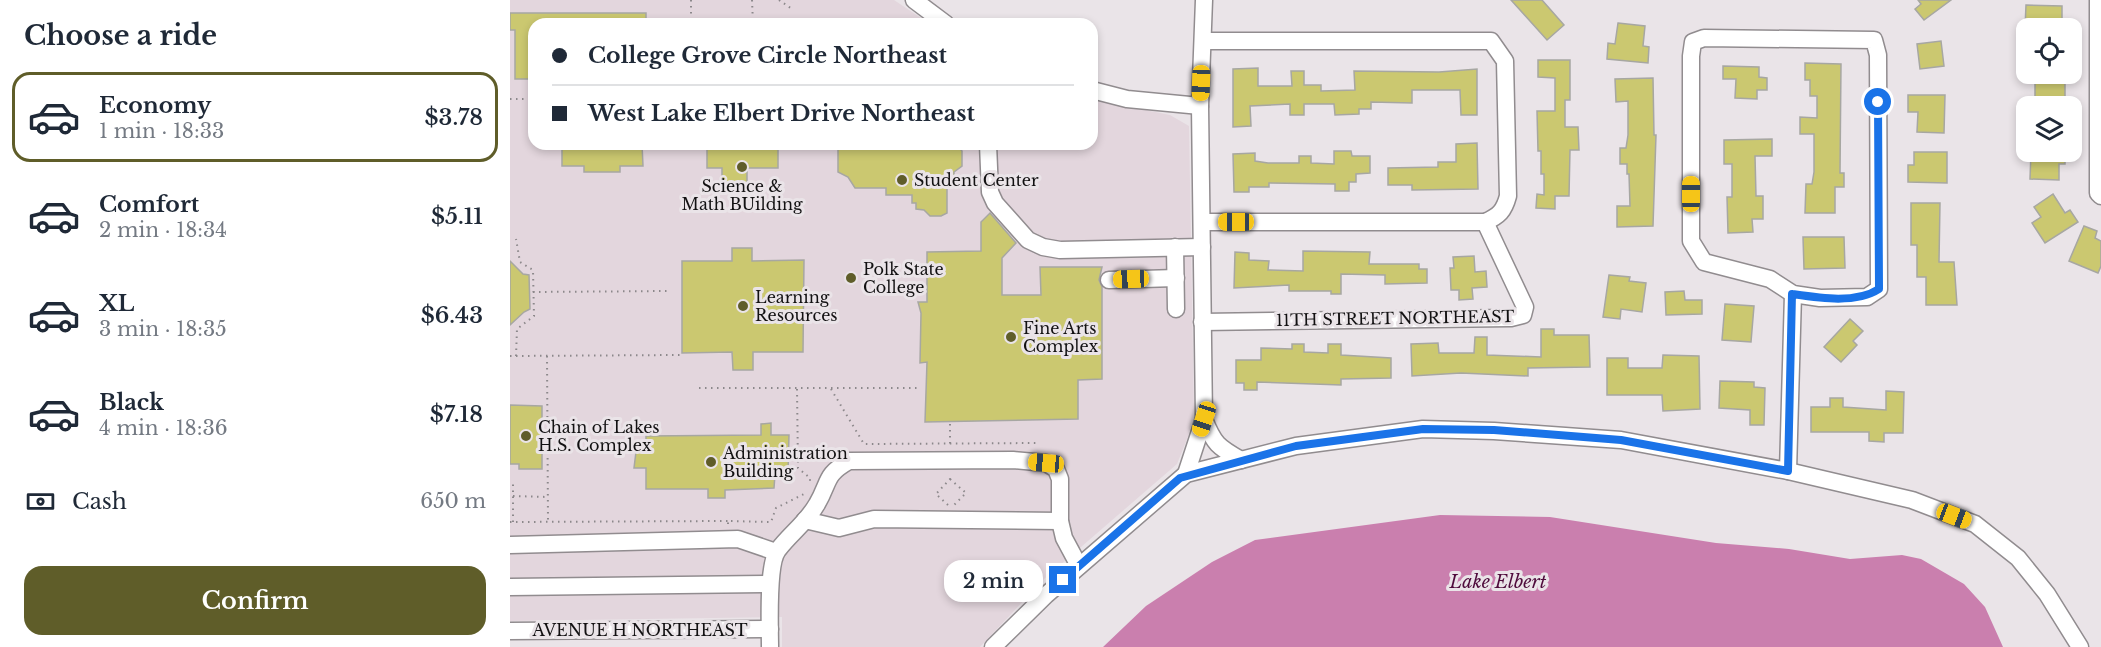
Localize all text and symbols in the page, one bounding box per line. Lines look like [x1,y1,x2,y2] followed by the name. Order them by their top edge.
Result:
[2016,18,2082,162] map controls
[2016,18,2082,84] button: locate
[24,19,217,52] text: Choose a ride
[588,42,947,69] text: College Grove Circle Northeast
[1191,65,1211,101] car
[1864,88,1891,115] route start
[27,90,81,144] icon: car
[99,92,211,119] text: Economy
[2016,96,2082,162] button: layers
[588,100,975,127] text: West Lake Elbert Drive Northeast
[425,104,483,131] text: $3.78
[99,119,224,143] text: 1 min · 18:33
[735,160,749,174] marker: Science & Math BUilding
[914,170,1039,190] place label: Student Center
[895,173,909,187] marker: Student Center
[681,176,803,214] place label: Science & Math BUilding
[1682,176,1700,212] car
[27,189,81,243] icon: car
[99,191,199,218] text: Comfort
[431,203,483,230] text: $5.11
[1218,213,1254,231] car
[99,218,227,242] text: 2 min · 18:34
[863,259,944,297] place label: Polk State College
[1113,269,1149,289] car
[844,271,858,285] marker: Polk State College
[755,287,838,325] place label: Learning Resources
[27,288,81,342] icon: car
[99,290,134,317] text: XL
[736,299,750,313] marker: Learning Resources
[421,302,483,329] text: $6.43
[1276,306,1515,330] street label: 11TH STREET NORTHEAST
[99,317,227,341] text: 3 min · 18:35
[1023,318,1099,356] place label: Fine Arts Complex
[1004,330,1018,344] marker: Fine Arts Complex
[27,387,81,441] icon: car
[99,389,164,416] text: Black
[1190,399,1218,439] car
[430,401,483,428] text: $7.18
[99,416,228,440] text: 4 min · 18:36
[538,417,660,455] place label: Chain of Lakes H.S. Complex
[519,429,533,443] marker: Chain of Lakes H.S. Complex
[722,443,848,481] place label: Administration Building
[1027,452,1065,474] car
[704,455,718,469] marker: Administration Building
[24,485,57,518] icon: cash
[72,488,127,515] text: Cash
[420,489,486,513] text: 650 m
[1934,501,1974,531] car
[943,559,1042,601] callout: 2 min
[24,566,486,635] button: Confirm
[1049,566,1076,593] route end
[963,569,1024,593] text: 2 min
[1449,571,1547,593] water label: Lake Elbert
[531,620,748,640] street label: AVENUE H NORTHEAST

